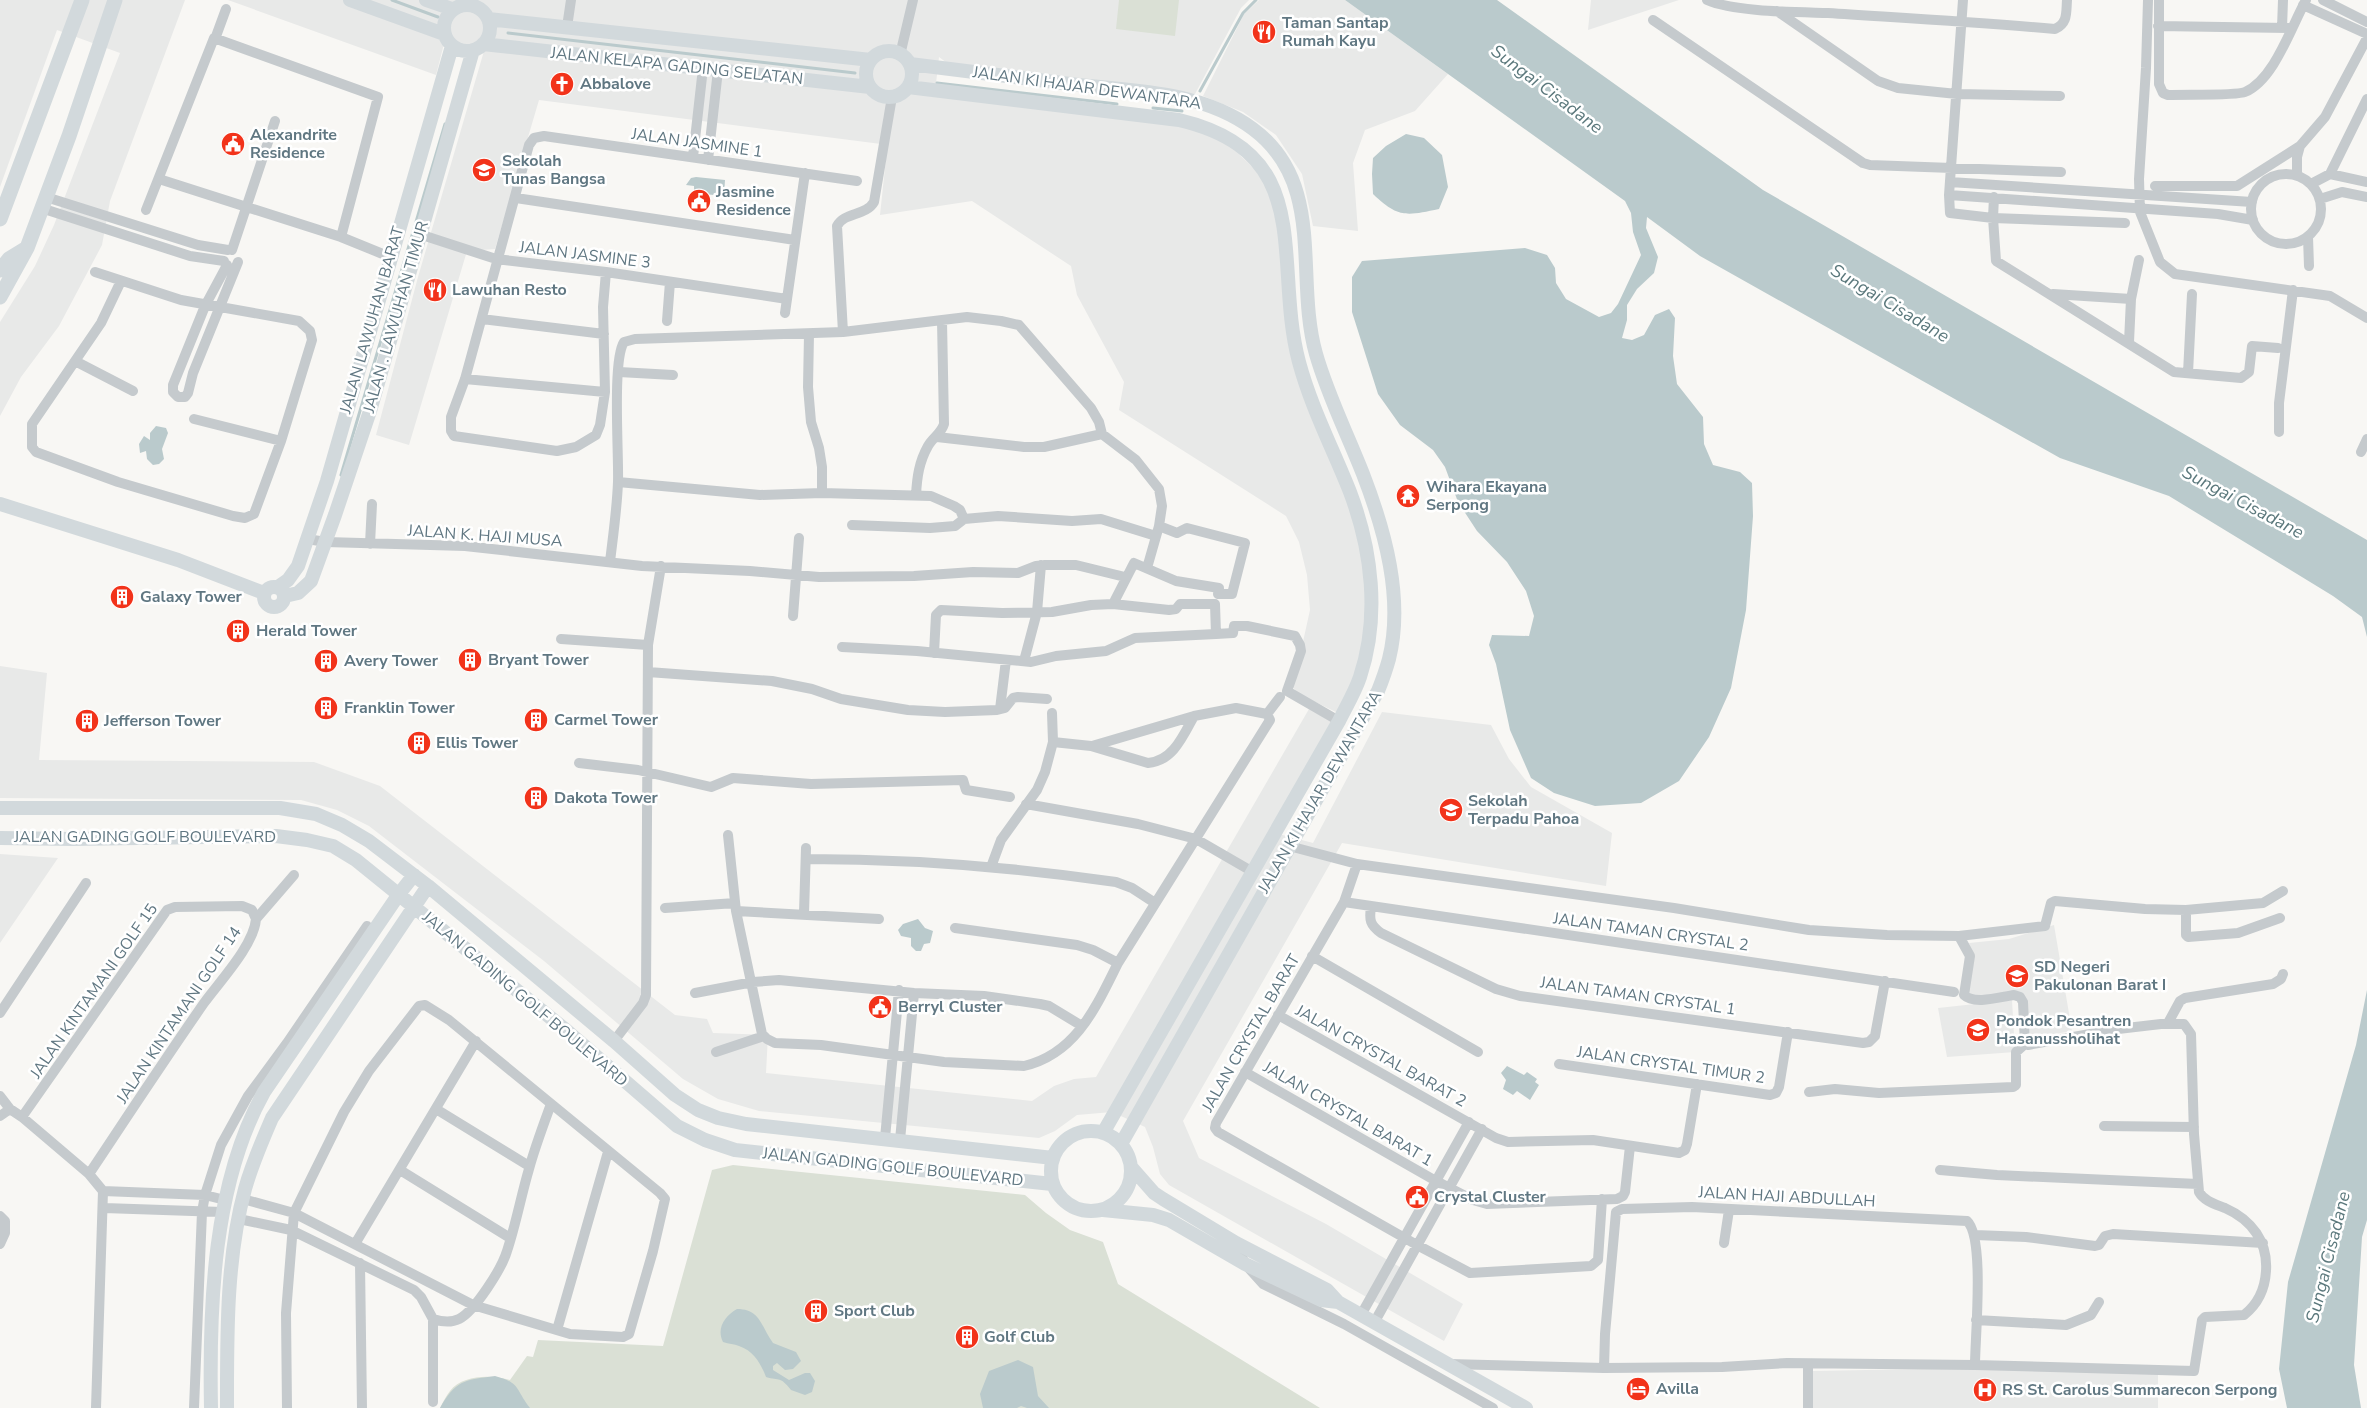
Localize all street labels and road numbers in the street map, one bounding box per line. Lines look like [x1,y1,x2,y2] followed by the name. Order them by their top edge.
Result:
[549,42,804,90] street label: JALAN KELAPA GADING SELATAN
[970,61,1203,115] street label: JALAN KI HAJAR DEWANTARA
[629,123,764,163] street label: JALAN JASMINE 1
[358,218,434,416] street label: JALAN . LAWUHAN TIMUR
[334,223,409,417] street label: JALAN LAWUHAN BARAT
[517,236,652,274] street label: JALAN JASMINE 3
[406,520,563,552] street label: JALAN K. HAJI MUSA
[1252,686,1387,898] street label: JALAN KI HAJAR DEWANTARA
[13,826,276,848] street label: JALAN GADING GOLF BOULEVARD
[25,899,163,1084] street label: JALAN KINTAMANI GOLF 15
[417,906,632,1092] street label: JALAN GADING GOLF BOULEVARD
[1551,907,1750,957] street label: JALAN TAMAN CRYSTAL 2
[111,922,247,1109] street label: JALAN KINTAMANI GOLF 14
[1196,950,1305,1117] street label: JALAN CRYSTAL BARAT
[1538,971,1737,1021] street label: JALAN TAMAN CRYSTAL 1
[1291,999,1471,1112] street label: JALAN CRYSTAL BARAT 2
[1575,1041,1766,1089] street label: JALAN CRYSTAL TIMUR 2
[1258,1056,1437,1172] street label: JALAN CRYSTAL BARAT 1
[761,1142,1025,1192] street label: JALAN GADING GOLF BOULEVARD
[1697,1181,1876,1213] street label: JALAN HAJI ABDULLAH

